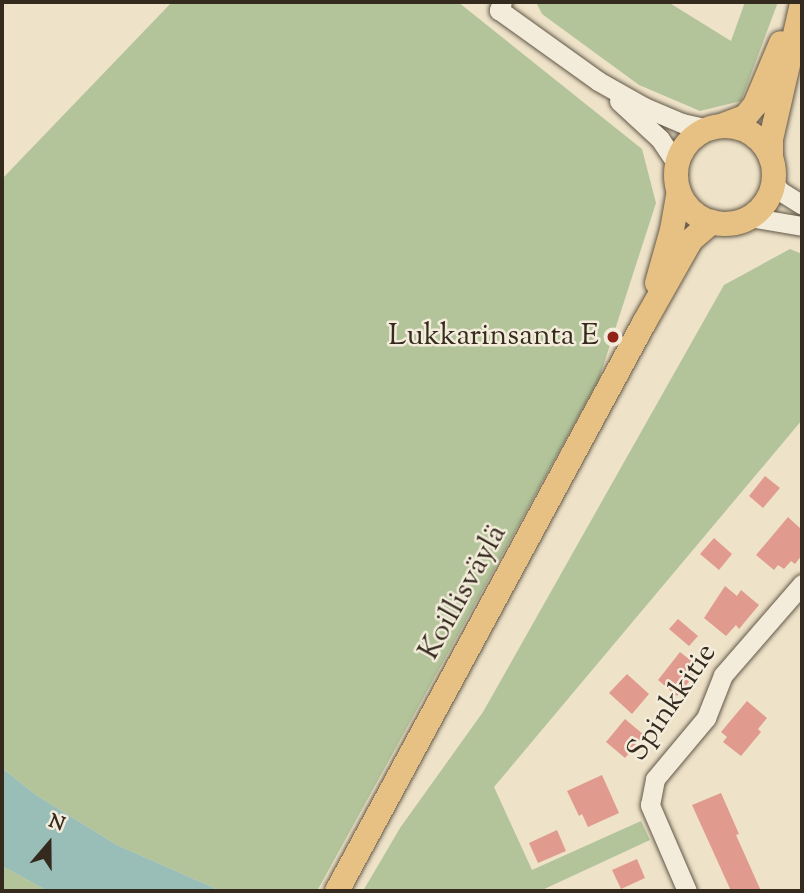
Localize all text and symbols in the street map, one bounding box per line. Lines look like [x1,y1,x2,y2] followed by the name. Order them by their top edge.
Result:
[388,319,599,355] place label: Lukkarinsanta E
[605,329,621,345] marker: Lukkarinsanta E
[412,519,516,667] street label: Koillisväylä
[620,637,726,769] street label: Spinkkitie
[14,809,84,879] north arrow
[45,809,68,839] text: N

